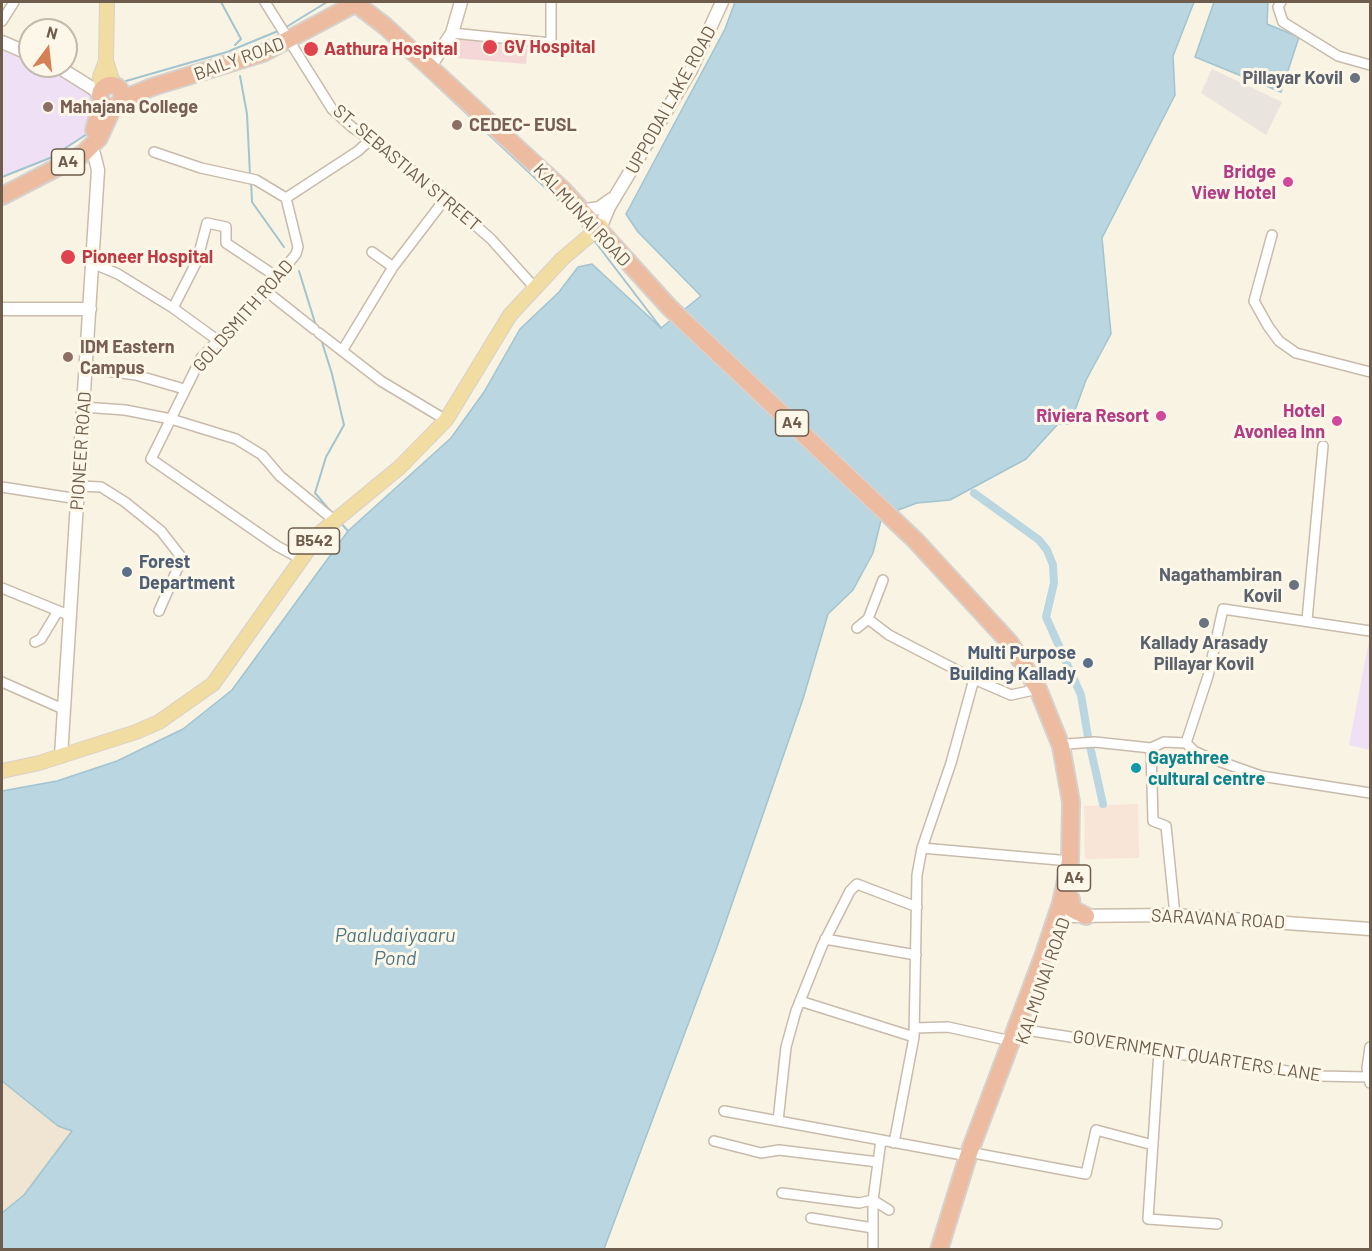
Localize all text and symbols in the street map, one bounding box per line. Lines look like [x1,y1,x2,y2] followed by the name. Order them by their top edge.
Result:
[18,18,78,78] north arrow
[45,22,60,43] text: N
[621,22,721,178] street label: UPPODAI LAKE ROAD
[191,33,287,85] street label: BAILY ROAD
[504,36,595,58] place label: GV Hospital
[324,38,458,60] place label: Aathura Hospital
[481,38,499,56] marker: GV Hospital
[302,40,320,58] marker: Aathura Hospital
[1243,67,1343,89] place label: Pillayar Kovil
[1348,71,1362,85] marker: Pillayar Kovil
[60,96,198,118] place label: Mahajana College
[41,100,55,114] marker: Mahajana College
[329,100,485,236] street label: ST. SEBASTIAN STREET
[469,114,577,136] place label: CEDEC- EUSL
[450,118,464,132] marker: CEDEC- EUSL
[52,149,84,175] road number: A4
[529,159,635,271] street label: KALMUNAI ROAD
[1191,161,1276,204] place label: Bridge View Hotel
[1281,175,1295,189] marker: Bridge View Hotel
[82,246,213,268] place label: Pioneer Hospital
[59,248,77,266] marker: Pioneer Hospital
[188,256,298,376] street label: GOLDSMITH ROAD
[80,336,175,378] place label: IDM Eastern Campus
[61,350,75,364] marker: IDM Eastern Campus
[66,391,96,511] street label: PIONEER ROAD
[1234,400,1325,442] place label: Hotel Avonlea Inn
[1036,405,1149,427] place label: Riviera Resort
[1154,409,1168,423] marker: Riviera Resort
[776,410,808,436] road number: A4
[1330,414,1344,428] marker: Hotel Avonlea Inn
[288,528,340,554] road number: B542
[139,551,235,594] place label: Forest Department
[1159,564,1282,606] place label: Nagathambiran Kovil
[120,565,134,579] marker: Forest Department
[1287,578,1301,592] marker: Nagathambiran Kovil
[1197,616,1211,630] marker: Kallady Arasady Pillayar Kovil
[1140,632,1268,674] place label: Kallady Arasady Pillayar Kovil
[950,642,1076,684] place label: Multi Purpose Building Kallady
[1081,656,1095,670] marker: Multi Purpose Building Kallady
[1148,747,1265,789] place label: Gayathree cultural centre
[1129,761,1143,775] marker: Gayathree cultural centre
[1058,865,1090,891] road number: A4
[1151,905,1285,933] street label: SARAVANA ROAD
[1011,915,1075,1047] street label: KALMUNAI ROAD
[335,923,455,970] water label: Paaludaiyaaru Pond
[1071,1026,1323,1086] street label: GOVERNMENT QUARTERS LANE

